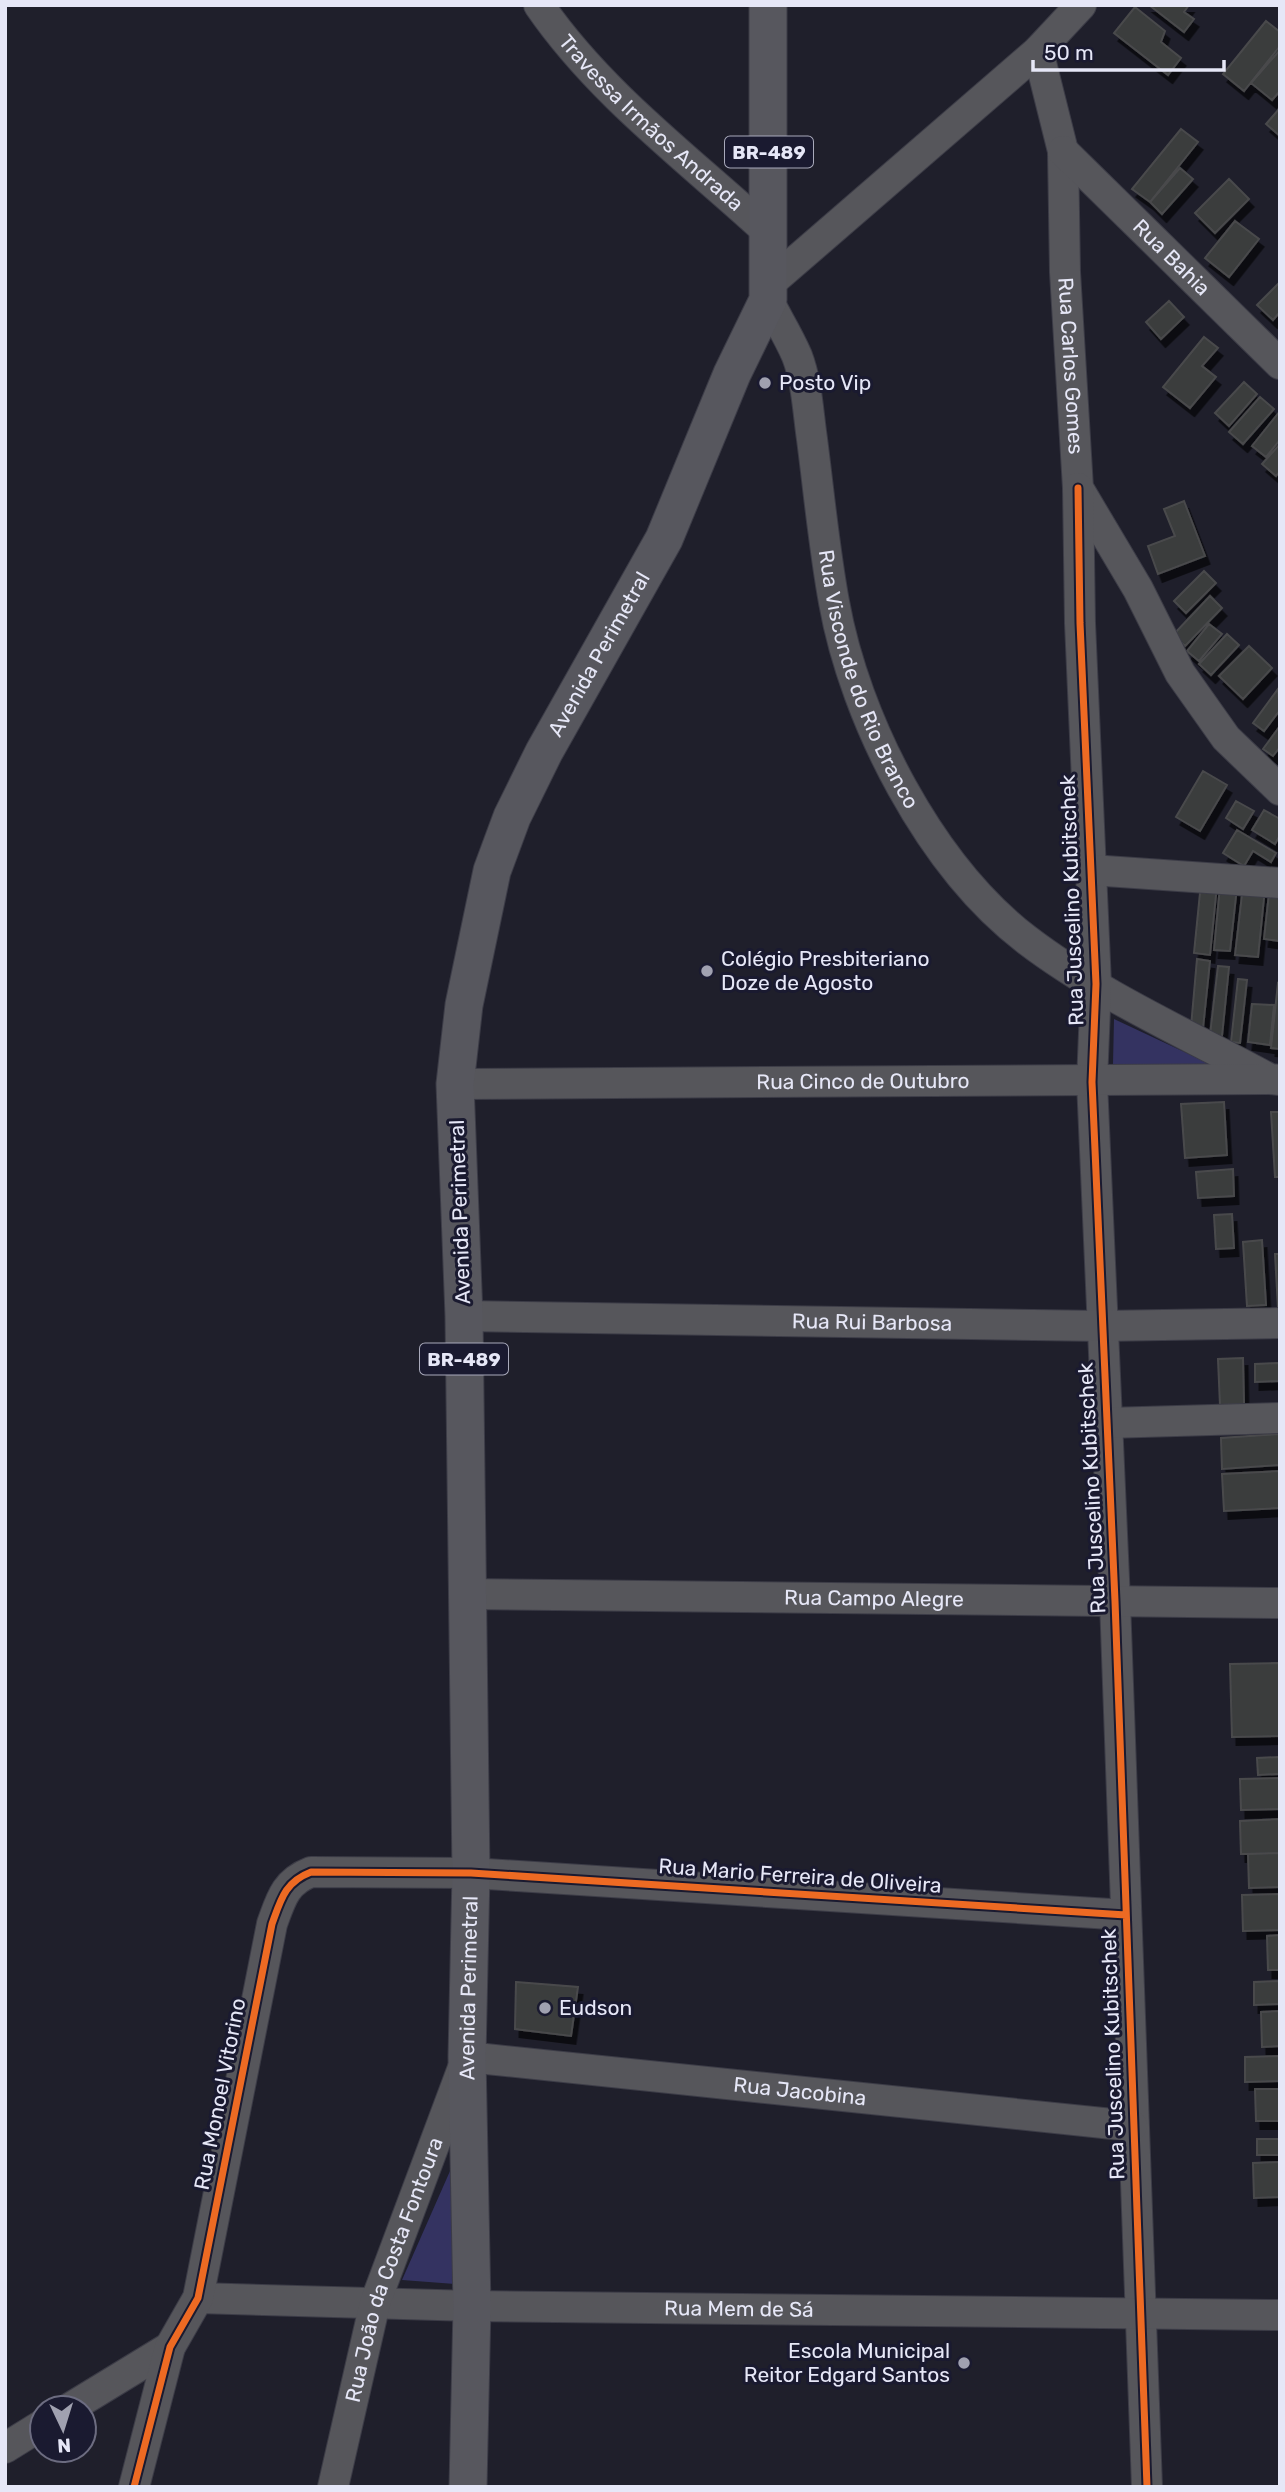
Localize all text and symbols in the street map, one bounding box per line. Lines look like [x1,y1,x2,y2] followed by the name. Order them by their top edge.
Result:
[1033,28,1224,72] scale bar
[554,29,749,216] street label: Travessa Irmãos Andrada
[1044,40,1094,65] text: 50 m
[725,136,813,168] road number: BR-489
[1128,214,1216,300] street label: Rua Bahia
[1053,276,1089,455] street label: Rua Carlos Gomes
[779,370,871,395] place label: Posto Vip
[757,375,773,391] marker: Posto Vip
[814,548,924,813] street label: Rua Visconde do Rio Branco
[542,567,655,741] street label: Avenida Perimetral
[1055,774,1088,1026] street label: Rua Juscelino Kubitschek
[721,946,929,995] place label: Colégio Presbiteriano Doze de Agosto
[699,963,715,979] marker: Colégio Presbiteriano Doze de Agosto
[756,1068,970,1094] street label: Rua Cinco de Outubro
[444,1119,475,1305] street label: Avenida Perimetral
[792,1308,952,1336] street label: Rua Rui Barbosa
[420,1344,508,1374] road number: BR-489
[1072,1362,1111,1614] street label: Rua Juscelino Kubitschek
[784,1585,964,1612] street label: Rua Campo Alegre
[658,1853,943,1898] street label: Rua Mario Ferreira de Oliveira
[454,1895,483,2081] street label: Avenida Perimetral
[1096,1928,1129,2180] street label: Rua Juscelino Kubitschek
[559,1995,632,2020] place label: Eudson
[189,1996,250,2192] street label: Rua Monoel Vitorino
[537,2000,553,2016] marker: Eudson
[732,2072,868,2110] street label: Rua Jacobina
[340,2134,448,2405] street label: Rua João da Costa Fontoura
[664,2295,814,2322] street label: Rua Mem de Sá
[744,2338,950,2387] place label: Escola Municipal Reitor Edgard Santos
[956,2355,972,2371] marker: Escola Municipal Reitor Edgard Santos
[28,2394,98,2464] north arrow
[57,2434,72,2457] text: N

